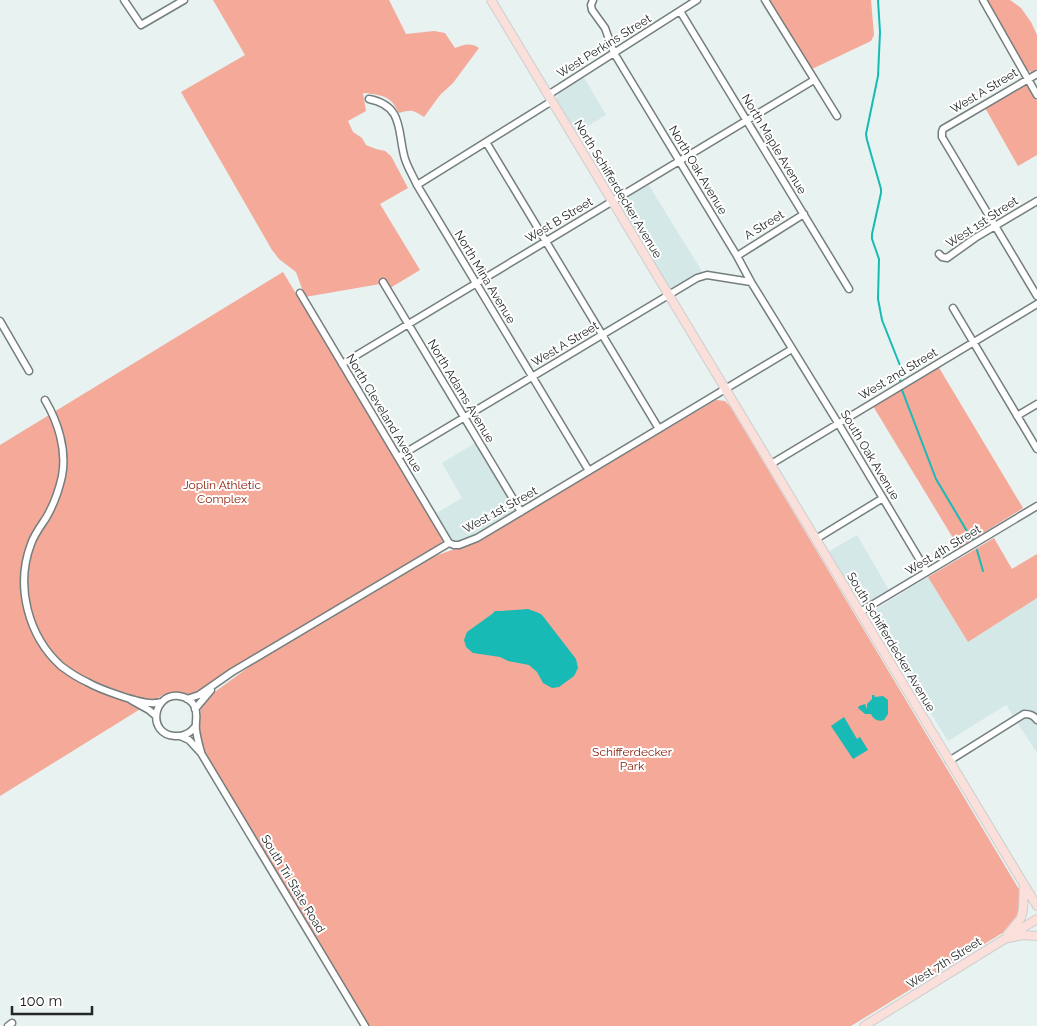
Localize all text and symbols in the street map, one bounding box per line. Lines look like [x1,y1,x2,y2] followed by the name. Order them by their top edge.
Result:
[554,11,654,81] street label: West Perkins Street
[948,66,1020,116] street label: West A Street
[739,91,809,197] street label: North Maple Avenue
[571,117,665,261] street label: North Schifferdecker Avenue
[666,123,730,217] street label: North Oak Avenue
[523,194,595,246] street label: West B Street
[943,194,1021,250] street label: West 1st Street
[742,207,786,243] street label: A Street
[452,228,518,326] street label: North Mina Avenue
[529,319,601,369] street label: West A Street
[425,337,497,445] street label: North Adams Avenue
[856,345,940,403] street label: West 2nd Street
[343,351,425,475] street label: North Cleveland Avenue
[838,408,902,502] street label: South Oak Avenue
[183,478,261,506] park label: Joplin Athletic Complex
[460,484,540,536] street label: West 1st Street
[903,522,983,578] street label: West 4th Street
[844,570,938,714] street label: South Schifferdecker Avenue
[592,745,673,773] park label: Schifferdecker Park
[258,832,328,936] street label: South Tri State Road
[904,934,984,992] street label: West 7th Street
[12,984,92,1016] scale bar
[20,992,62,1010] text: 100 m

